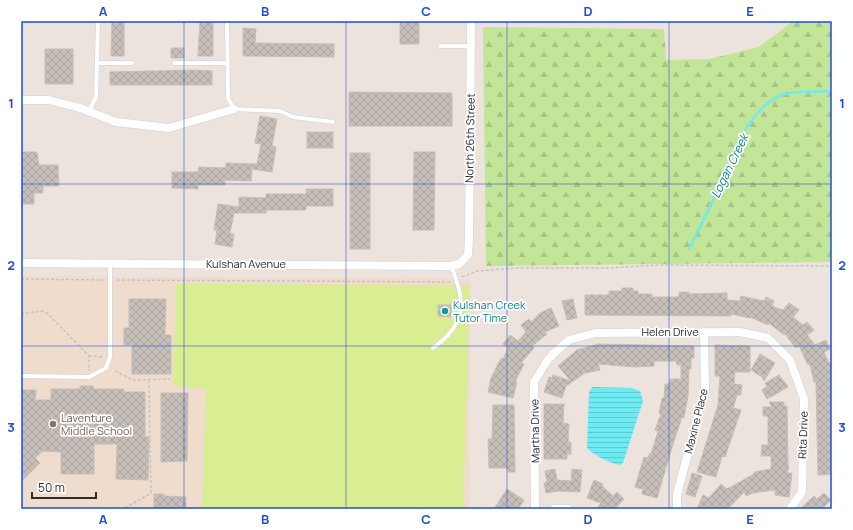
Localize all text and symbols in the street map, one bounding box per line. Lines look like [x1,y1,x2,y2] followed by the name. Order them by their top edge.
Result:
[99,2,108,20] text: A
[261,2,269,20] text: B
[421,2,431,20] text: C
[583,2,593,20] text: D
[746,2,754,20] text: E
[461,93,478,183] street label: North 26th Street
[8,94,14,112] text: 1
[839,94,845,112] text: 1
[707,129,753,201] water label: Logan Creek
[7,256,15,274] text: 2
[206,256,287,271] street label: Kulshan Avenue
[838,256,846,274] text: 2
[453,297,526,325] place label: Kulshan Creek Tutor Time
[440,306,450,316] marker: Kulshan Creek Tutor Time
[641,324,699,339] street label: Helen Drive
[680,386,711,455] street label: Maxine Place
[526,398,543,463] street label: Martha Drive
[61,410,132,438] place label: Laventure Middle School
[794,410,811,459] street label: Rita Drive
[7,418,15,436] text: 3
[838,418,846,436] text: 3
[48,419,58,429] marker: Laventure Middle School
[32,474,96,500] scale bar
[38,479,65,496] text: 50 m
[99,510,108,528] text: A
[261,510,269,528] text: B
[421,510,431,528] text: C
[583,510,593,528] text: D
[746,510,754,528] text: E

